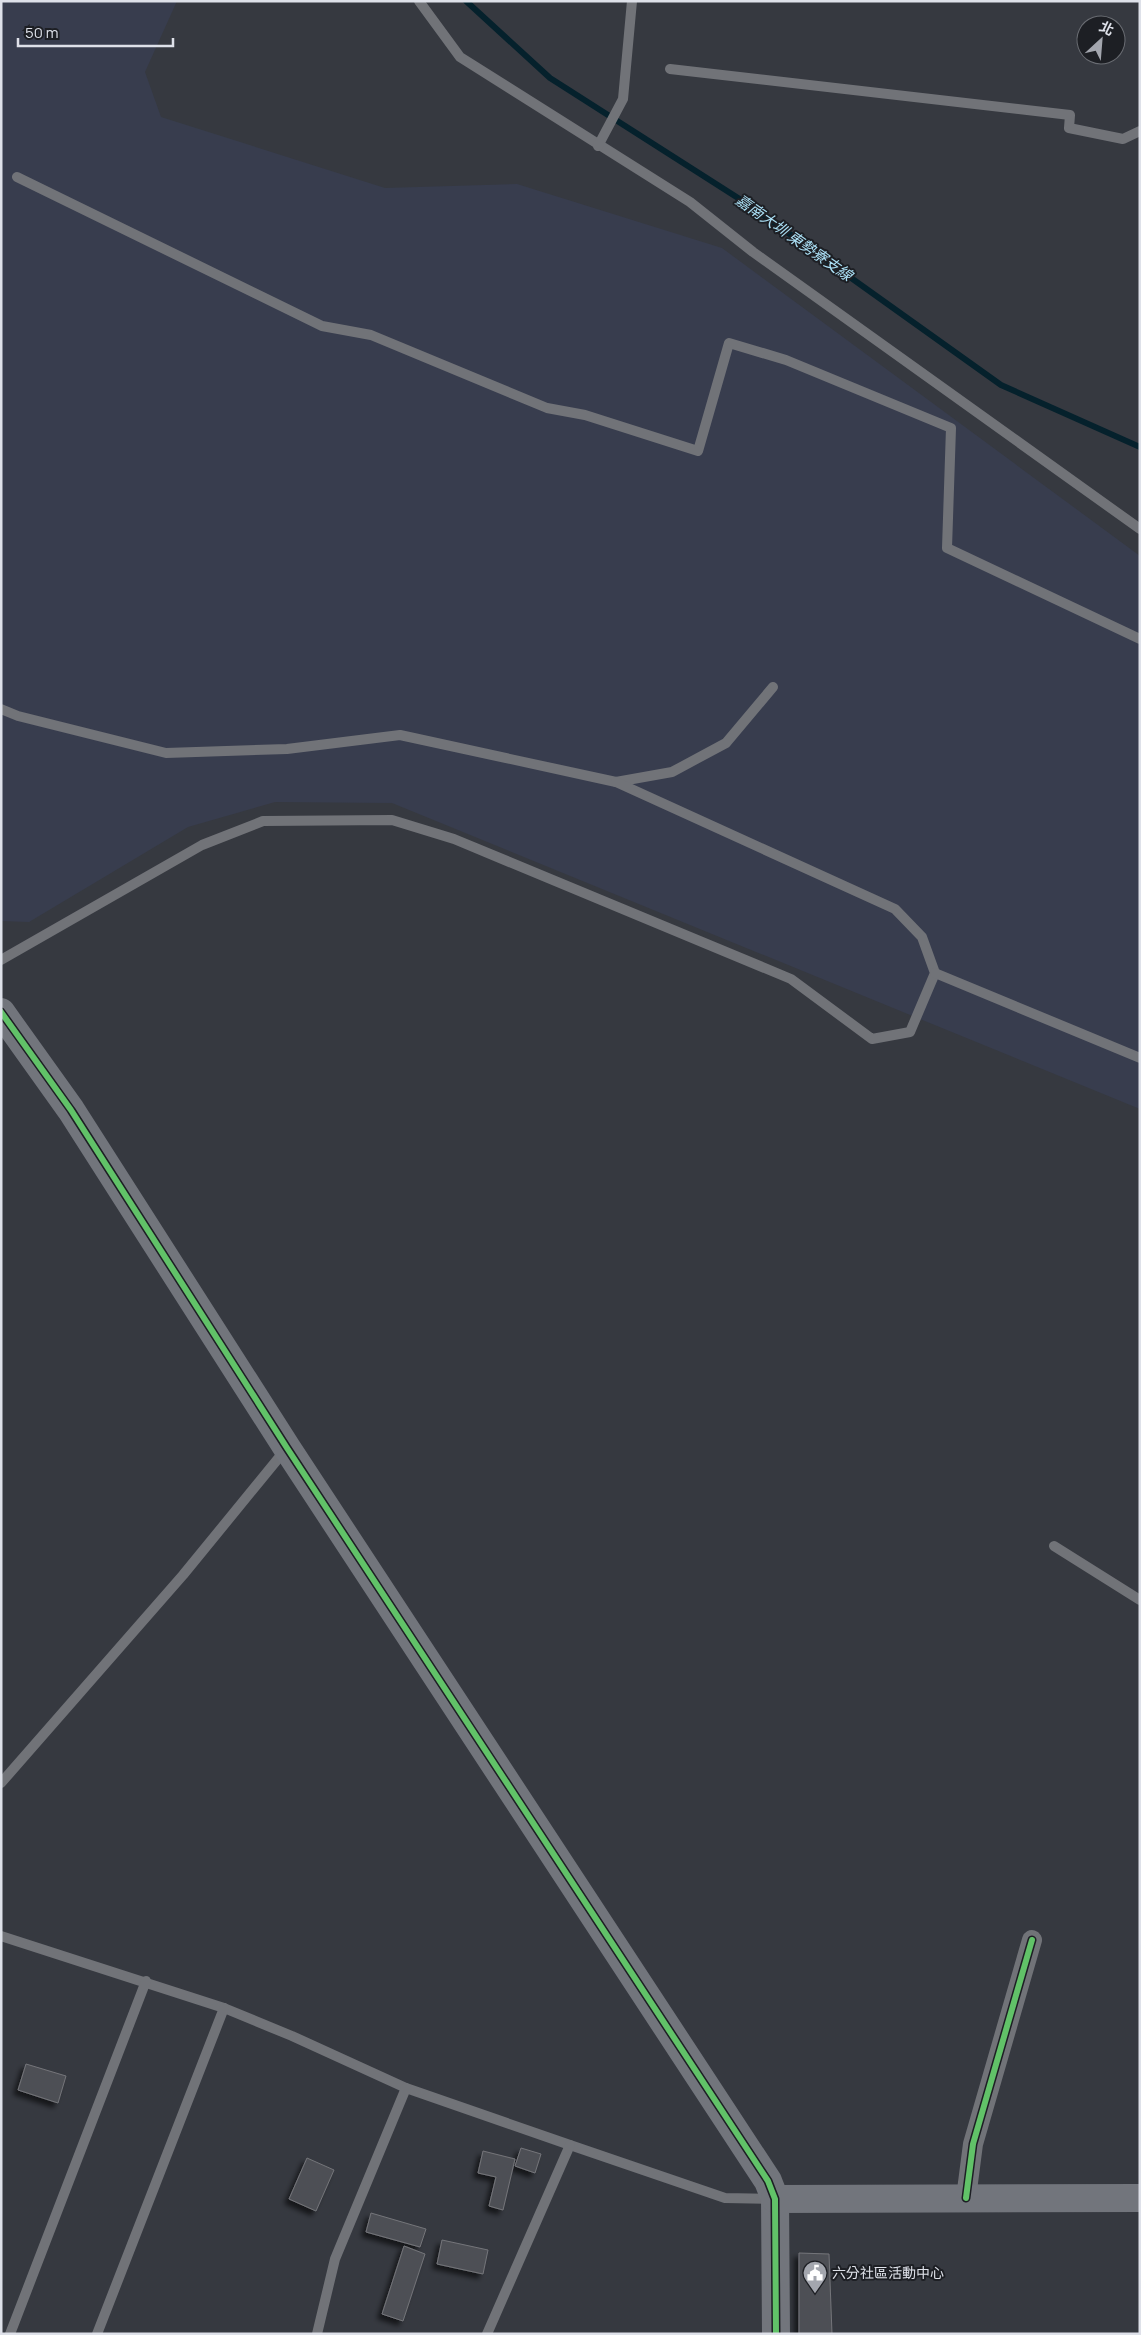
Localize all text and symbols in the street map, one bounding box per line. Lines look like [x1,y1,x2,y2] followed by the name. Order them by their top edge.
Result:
[18,15,172,47] scale bar
[1076,15,1126,65] north arrow
[1096,16,1117,39] text: 北
[25,22,59,43] text: 50 m
[732,189,858,287] water label: 嘉南大圳 東勢寮支線
[802,2260,828,2294] public building icon: 六分社區活動中心
[832,2263,944,2282] place label: 六分社區活動中心

